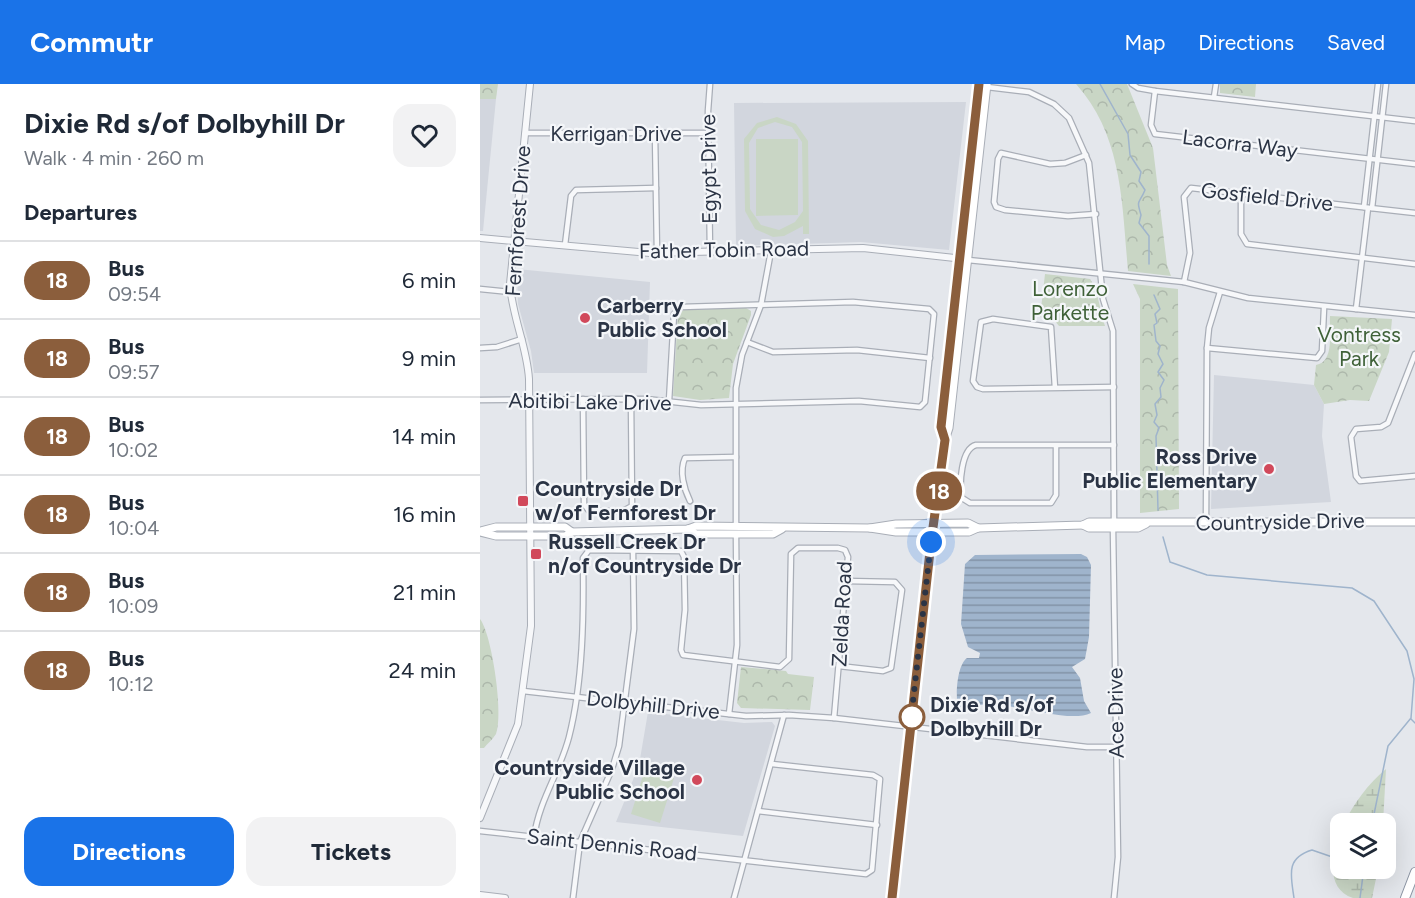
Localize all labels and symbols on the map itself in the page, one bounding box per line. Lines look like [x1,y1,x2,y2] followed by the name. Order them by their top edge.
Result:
[695,114,722,224] street label: Egypt Drive
[550,121,682,146] street label: Kerrigan Drive
[1181,124,1299,163] street label: Lacorra Way
[500,145,535,297] street label: Fernforest Drive
[1200,177,1334,216] street label: Gosfield Drive
[639,236,809,263] street label: Father Tobin Road
[1031,276,1109,325] park label: Lorenzo Parkette
[597,293,727,342] place label: Carberry Public School
[578,311,592,325] marker: Carberry Public School
[1317,322,1401,371] park label: Vontress Park
[508,388,672,415] street label: Abitibi Lake Drive
[1082,444,1258,493] place label: Ross Drive Public Elementary
[1262,462,1276,476] marker: Ross Drive Public Elementary
[912,472,966,510] line badge: 18
[535,476,716,525] place label: Countryside Dr w/of Fernforest Dr
[516,494,530,508] marker: Countryside Dr w/of Fernforest Dr
[1195,508,1365,535] street label: Countryside Drive
[916,527,946,557] your location
[548,529,741,578] place label: Russell Creek Dr n/of Countryside Dr
[529,547,543,561] marker: Russell Creek Dr n/of Countryside Dr
[826,560,857,668] street label: Zelda Road
[1102,667,1129,759] street label: Ace Drive
[585,685,721,724] street label: Dolbyhill Drive
[930,692,1055,741] place label: Dixie Rd s/of Dolbyhill Dr
[899,704,925,730] marker: Dixie Rd s/of Dolbyhill Dr
[494,755,685,804] place label: Countryside Village Public School
[690,773,704,787] marker: Countryside Village Public School
[526,823,698,866] street label: Saint Dennis Road

